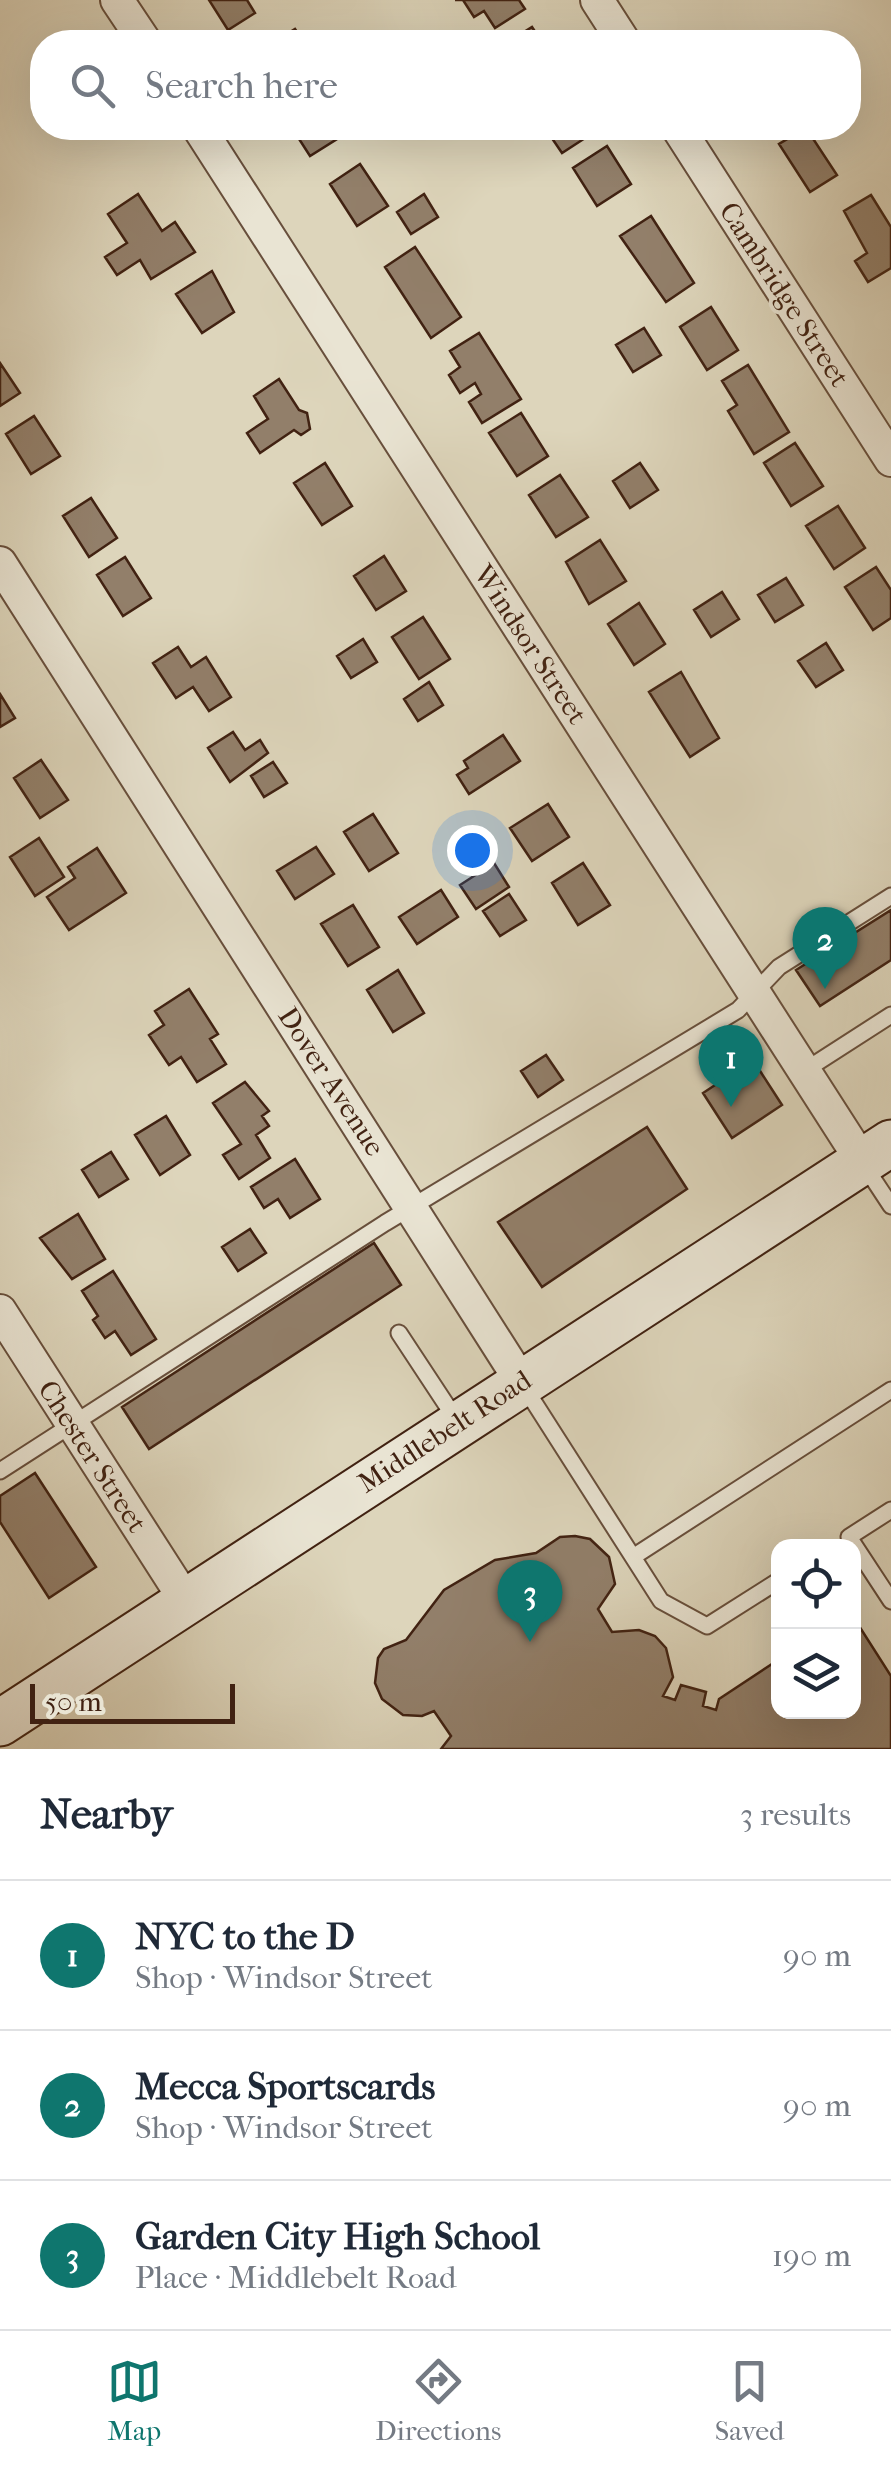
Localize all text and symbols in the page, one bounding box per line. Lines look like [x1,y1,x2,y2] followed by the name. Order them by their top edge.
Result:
[30,30,861,140] search box
[65,58,120,113] icon: search
[145,63,338,108] text: Search here
[713,196,857,393] street label: Cambridge Street
[466,558,594,730] street label: Windsor Street
[447,825,498,876] your location
[792,906,858,989] pin: 2
[271,1001,392,1162] street label: Dover Avenue
[698,1024,764,1107] pin: 1
[351,1363,538,1500] street label: Middlebelt Road
[31,1374,154,1538] street label: Chester Street
[771,1539,861,1719] map controls
[771,1539,861,1629] button: locate
[498,1560,562,1642] pin: 3
[771,1629,861,1719] button: layers
[30,1679,235,1724] scale bar
[45,1685,102,1718] text: 50 m
[40,1790,172,1839] text: Nearby
[740,1796,851,1833] text: 3 results
[135,1914,355,1959] text: NYC to the D
[67,1937,78,1974] text: 1
[783,1937,851,1974] text: 90 m
[135,1959,432,1996] text: Shop · Windsor Street
[135,2064,435,2109] text: Mecca Sportscards
[64,2087,81,2124] text: 2
[783,2087,851,2124] text: 90 m
[135,2109,432,2146] text: Shop · Windsor Street
[135,2214,540,2259] text: Garden City High School
[66,2237,79,2274] text: 3
[772,2237,851,2274] text: 190 m
[135,2259,456,2296] text: Place · Middlebelt Road
[107,2354,162,2447] tab: Map
[375,2354,501,2447] tab: Directions
[715,2354,784,2447] tab: Saved

